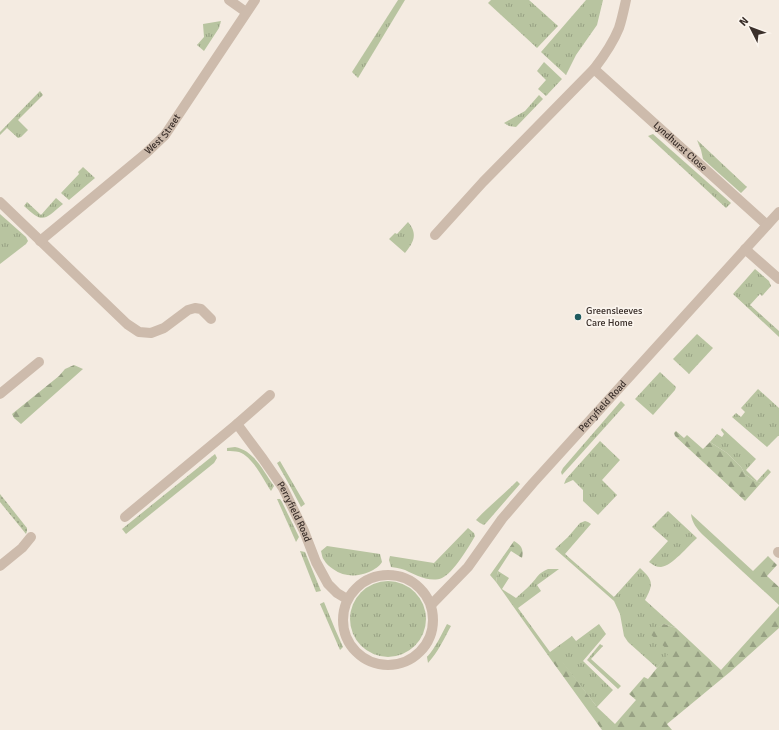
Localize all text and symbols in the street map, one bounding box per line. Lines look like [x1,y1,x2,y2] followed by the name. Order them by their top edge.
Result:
[731,8,771,48] north arrow
[737,14,751,29] text: N
[142,112,183,157] street label: West Street
[651,119,710,174] street label: Lyndhurst Close
[586,305,643,329] place label: Greensleeves Care Home
[573,312,583,322] marker: Greensleeves Care Home
[576,378,629,435] street label: Perryfield Road
[274,479,314,544] street label: Perryfield Road

